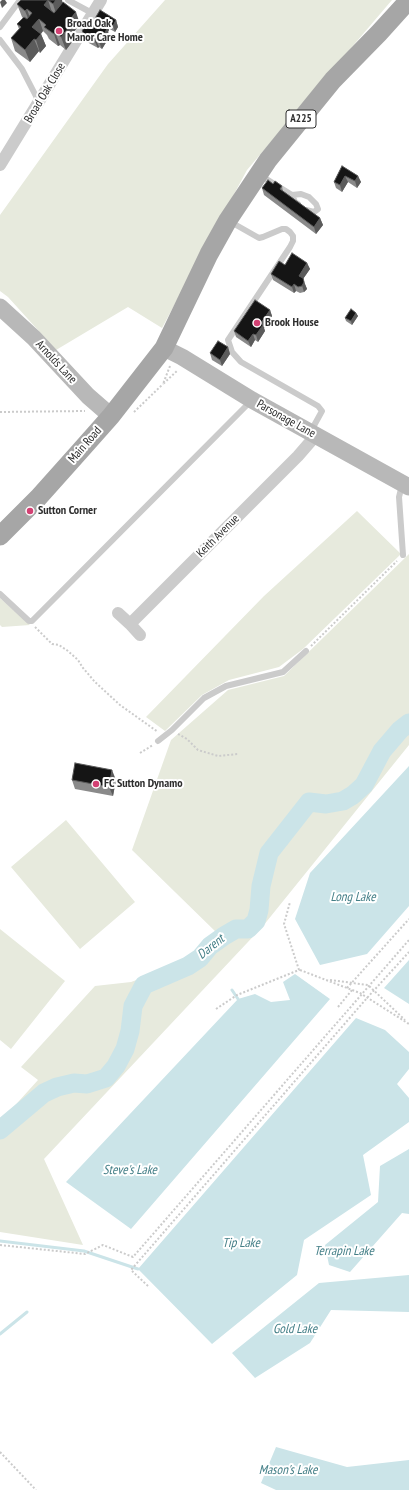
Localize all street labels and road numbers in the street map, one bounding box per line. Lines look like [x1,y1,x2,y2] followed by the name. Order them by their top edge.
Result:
[21,60,69,126] street label: Broad Oak Close
[286,110,316,128] road number: A225
[32,337,80,387] street label: Arnolds Lane
[254,397,318,441] street label: Parsonage Lane
[65,424,105,466] street label: Main Road
[194,512,242,560] street label: Keith Avenue

